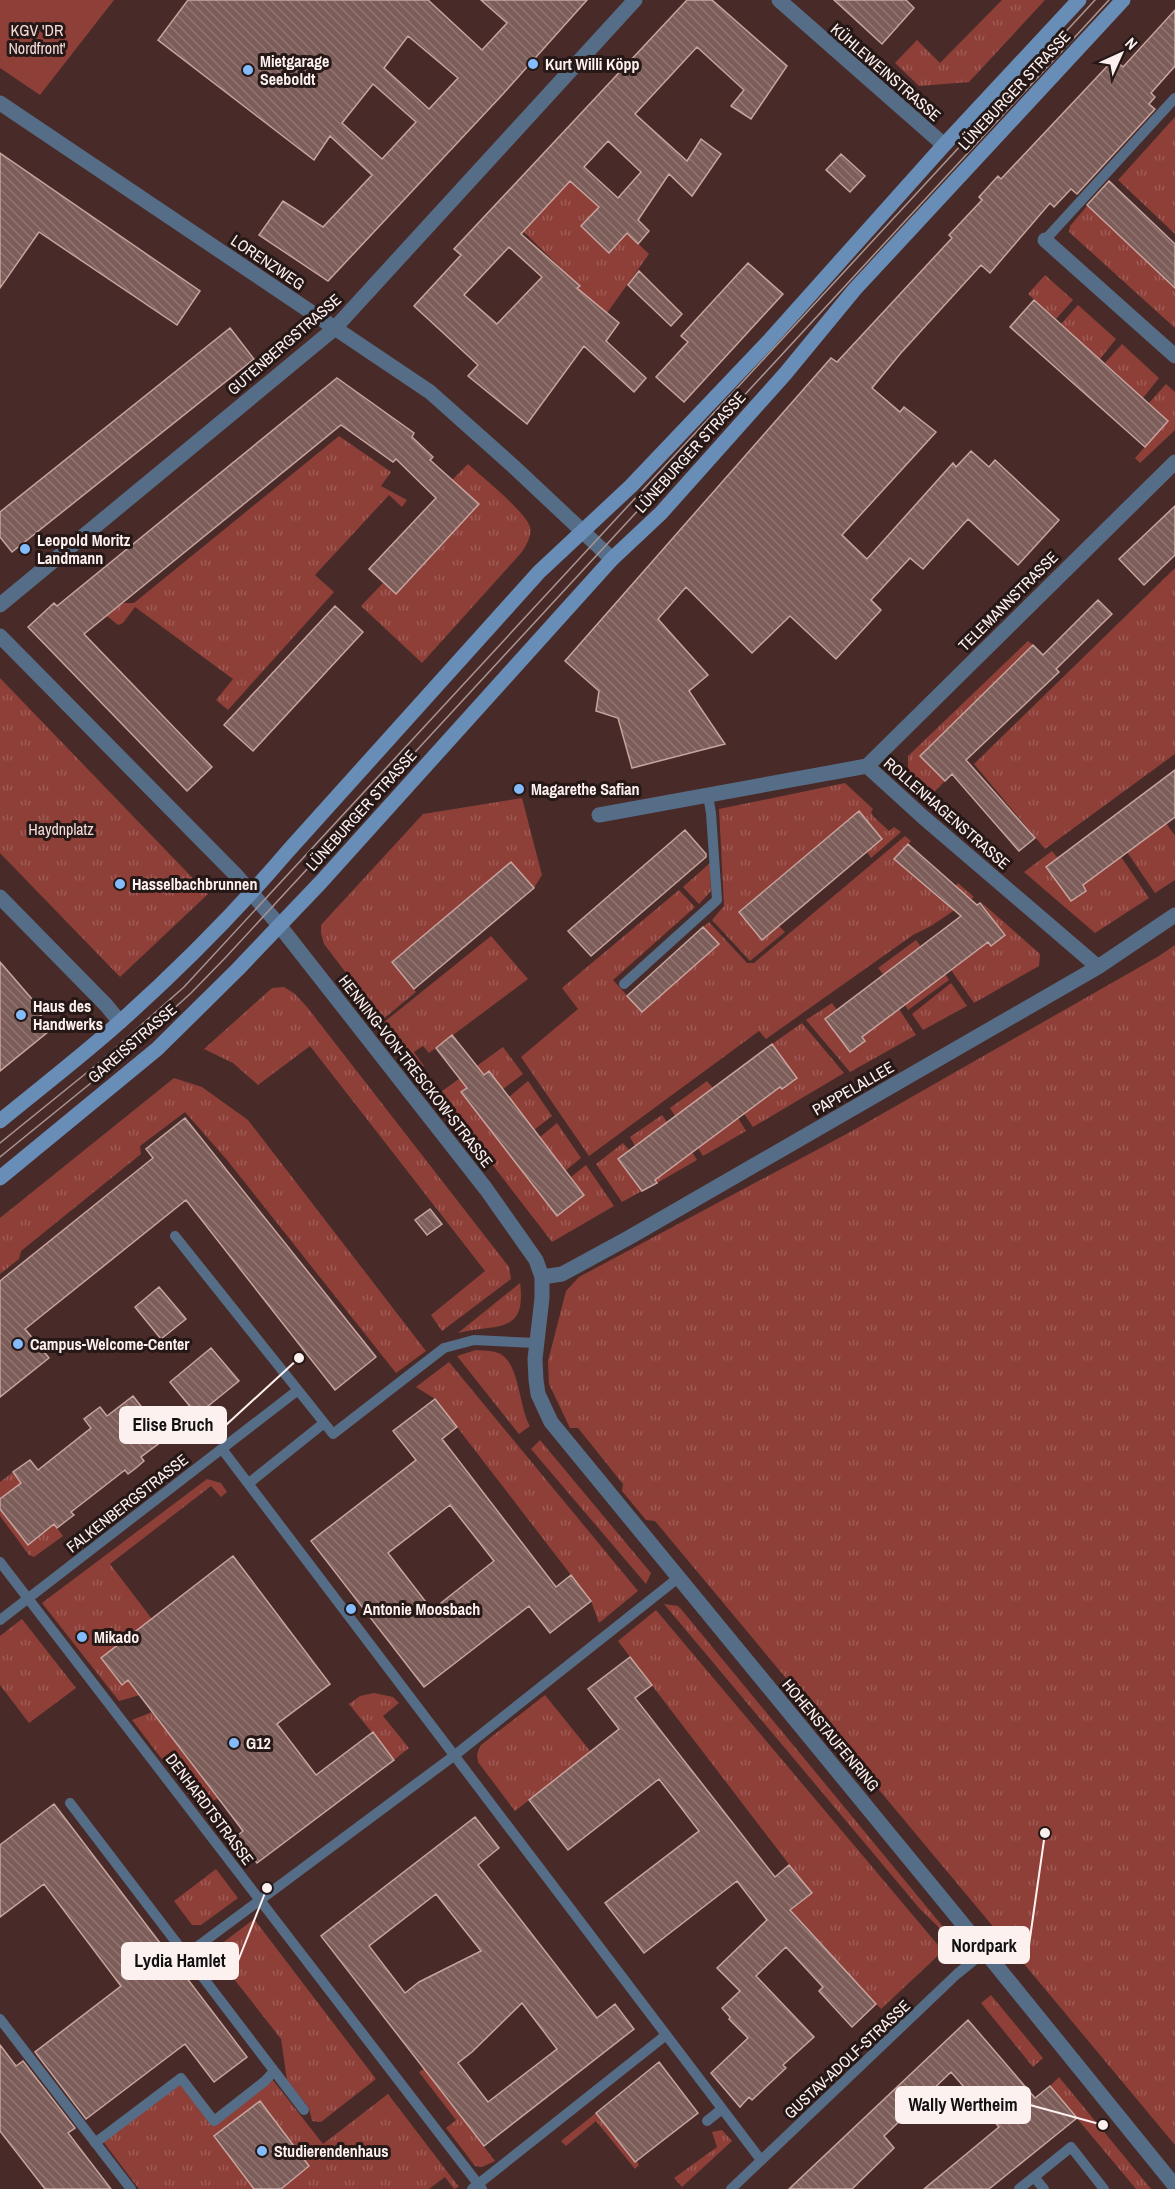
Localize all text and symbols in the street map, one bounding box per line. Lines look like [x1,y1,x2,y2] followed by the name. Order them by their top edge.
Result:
[826,18,946,126] street label: KÜHLEWEINSTRASSE
[8,19,66,59] park label: KGV 'DR Nordfront'
[1091,24,1151,84] north arrow
[953,25,1075,155] street label: LÜNEBURGER STRASSE
[1120,32,1143,55] text: N
[260,50,329,90] place label: Mietgarage Seeboldt
[545,53,640,75] place label: Kurt Willi Köpp
[526,57,540,71] marker: Kurt Willi Köpp
[241,63,255,77] marker: Mietgarage Seeboldt
[227,229,309,295] street label: LORENZWEG
[222,288,346,400] street label: GUTENBERGSTRASSE
[630,387,750,517] street label: LÜNEBURGER STRASSE
[37,529,131,569] place label: Leopold Moritz Landmann
[18,542,32,556] marker: Leopold Moritz Landmann
[953,546,1063,656] street label: TELEMANNSTRASSE
[301,745,421,875] street label: LÜNEBURGER STRASSE
[879,752,1015,874] street label: ROLLENHAGENSTRASSE
[531,778,640,800] place label: Magarethe Safian
[512,782,526,796] marker: Magarethe Safian
[28,818,94,840] park label: Haydnplatz
[132,873,257,895] place label: Hasselbachbrunnen
[113,877,127,891] marker: Hasselbachbrunnen
[334,970,498,1172] street label: HENNING-VON-TRESCKOW-STRASSE
[33,995,103,1035] place label: Haus des Handwerks
[83,998,181,1088] street label: GAREISSTRASSE
[14,1008,28,1022] marker: Haus des Handwerks
[808,1056,898,1120] street label: PAPPELALLEE
[30,1333,190,1355] place label: Campus-Welcome-Center
[11,1337,25,1351] marker: Campus-Welcome-Center
[120,1407,226,1443] callout: Elise Bruch
[132,1412,214,1437] text: Elise Bruch
[62,1449,192,1557] street label: FALKENBERGSTRASSE
[363,1598,480,1620] place label: Antonie Moosbach
[344,1602,358,1616] marker: Antonie Moosbach
[94,1626,139,1648] place label: Mikado
[75,1630,89,1644] marker: Mikado
[777,1674,885,1796] street label: HOHENSTAUFENRING
[246,1732,271,1754] place label: G12
[227,1736,241,1750] marker: G12
[161,1749,259,1869] street label: DENHARDTSTRASSE
[939,1927,1029,1963] callout: Nordpark
[951,1933,1018,1958] text: Nordpark
[122,1943,238,1979] callout: Lydia Hamlet
[134,1948,226,1973] text: Lydia Hamlet
[779,1995,915,2123] street label: GUSTAV-ADOLF-STRASSE
[896,2087,1030,2123] callout: Wally Wertheim
[908,2092,1018,2117] text: Wally Wertheim
[274,2140,388,2162] place label: Studierendenhaus
[255,2144,269,2158] marker: Studierendenhaus

